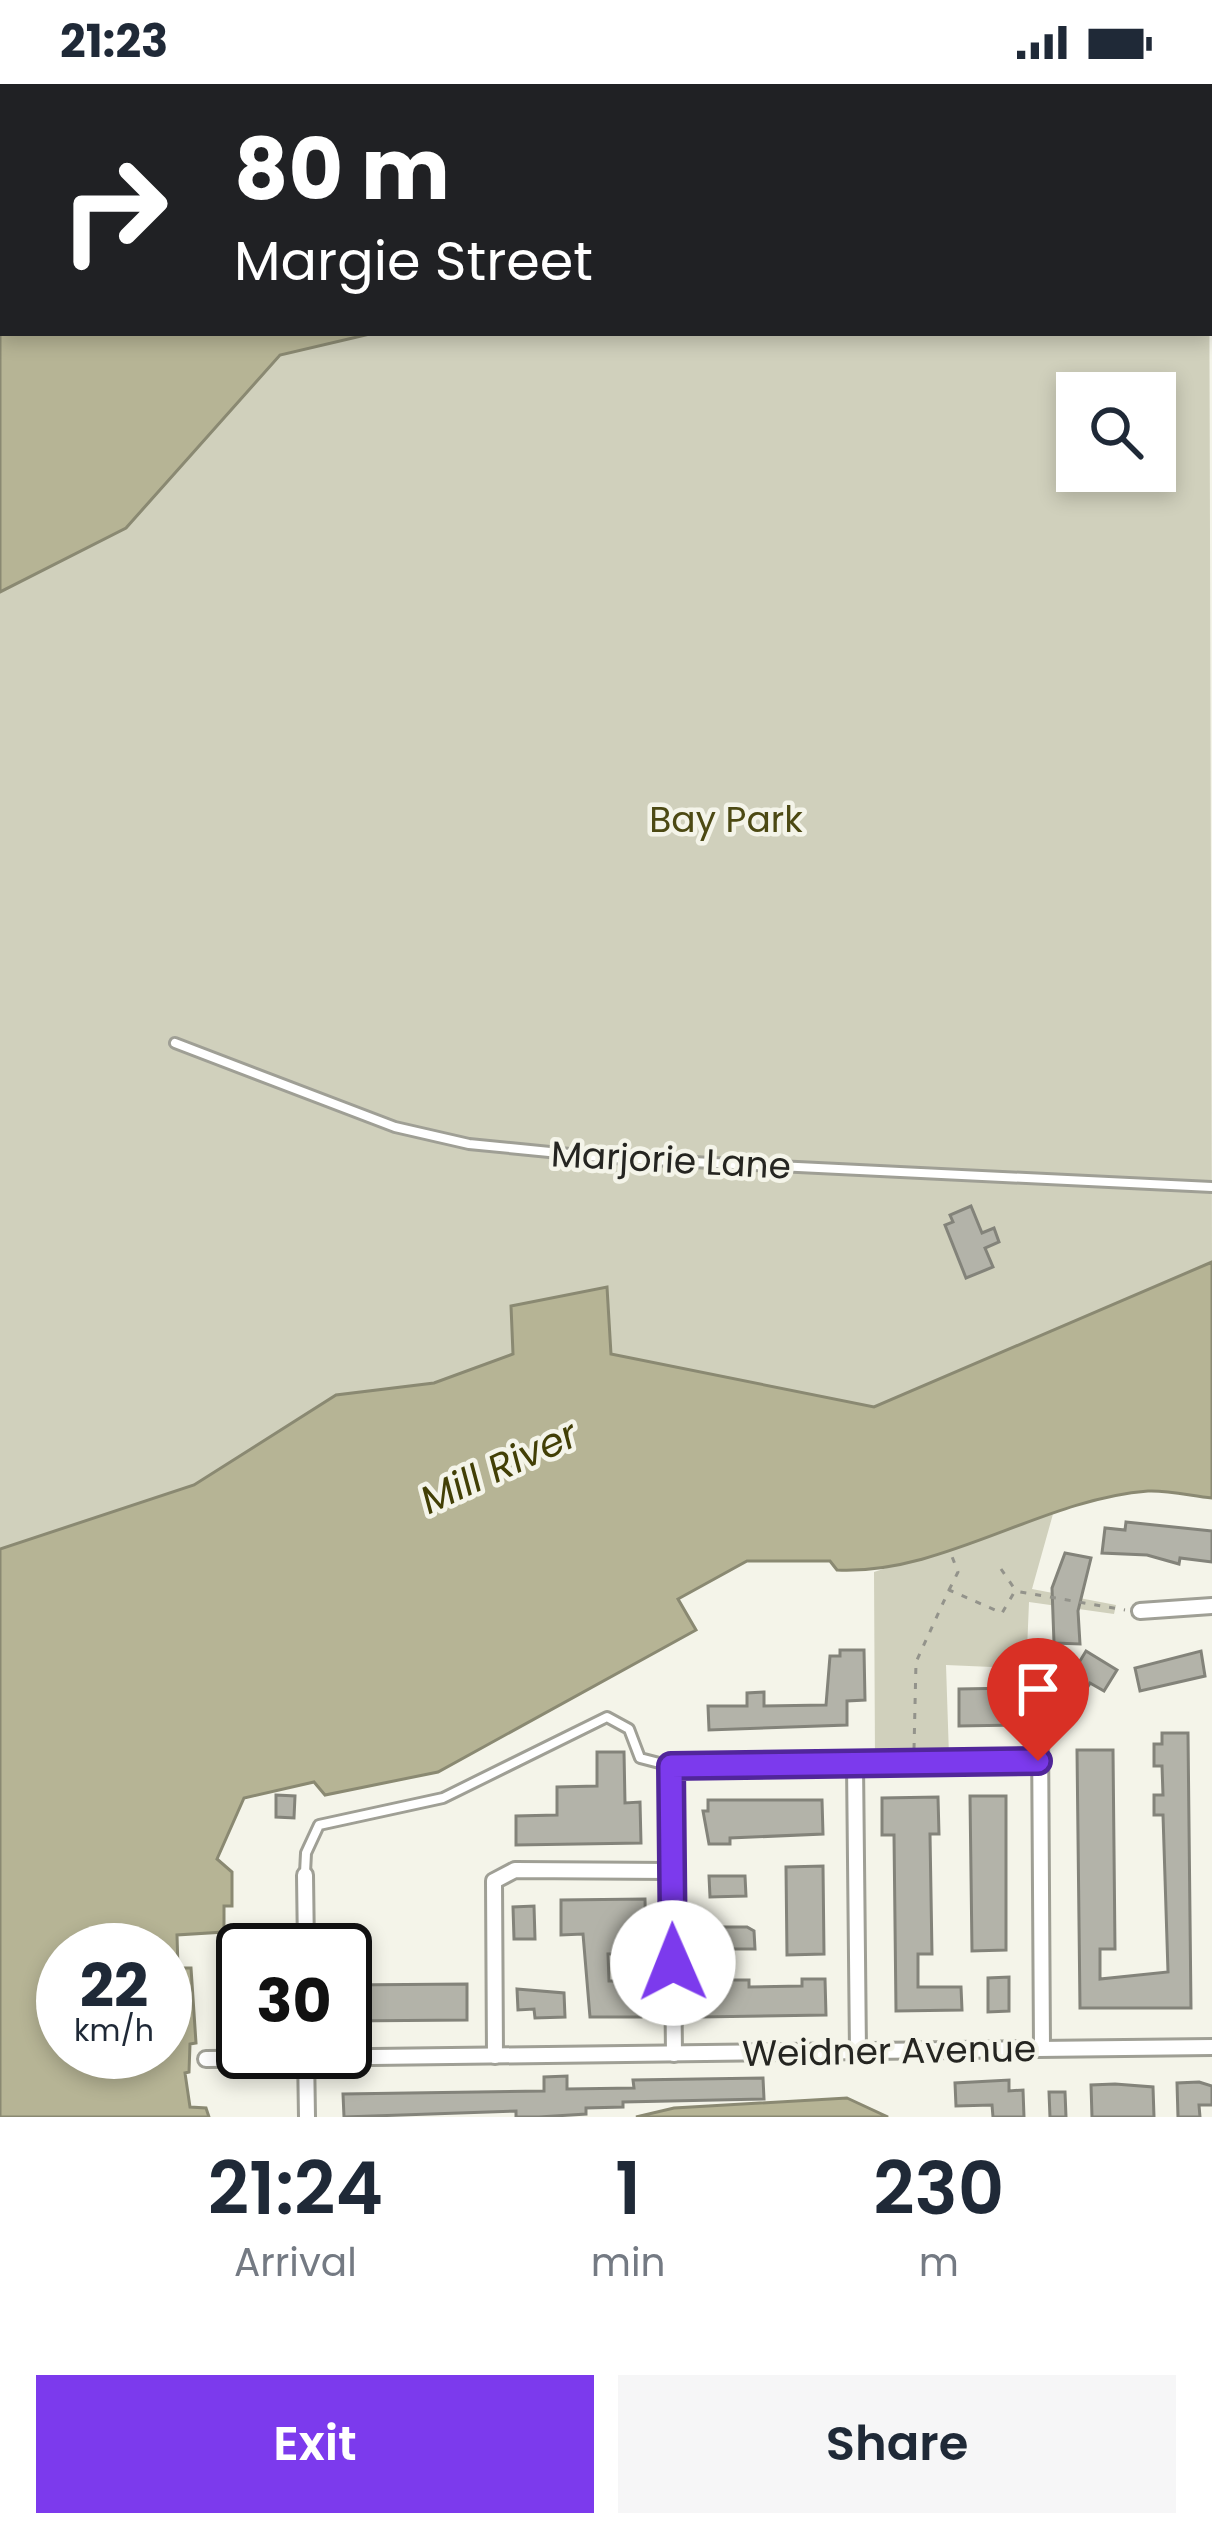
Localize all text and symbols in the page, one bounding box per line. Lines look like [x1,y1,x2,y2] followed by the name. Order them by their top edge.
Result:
[60,10,168,73] text: 21:23
[234,111,450,228] text: 80 m
[36,132,192,288] icon: right
[234,223,593,299] text: Margie Street
[1056,372,1176,492] map controls
[1056,372,1176,492] button: search
[649,794,803,845] park label: Bay Park
[550,1128,792,1192] street label: Marjorie Lane
[411,1406,588,1527] water label: Mill River
[987,1638,1089,1761] pin
[1005,1656,1071,1722] icon: arrive
[610,1900,736,2026] position arrow
[216,1923,372,2079] speed limit sign: 30
[80,1944,148,2028] text: 22
[74,2009,154,2052] text: km/h
[741,2023,1037,2079] street label: Weidner Avenue
[208,2138,383,2239] text: 21:24
[615,2138,641,2239] text: 1
[873,2138,1004,2239] text: 230
[234,2235,357,2290] text: Arrival
[591,2235,665,2290] text: min
[919,2235,959,2290] text: m
[36,2375,594,2513] button: Exit
[618,2375,1176,2513] button: Share

